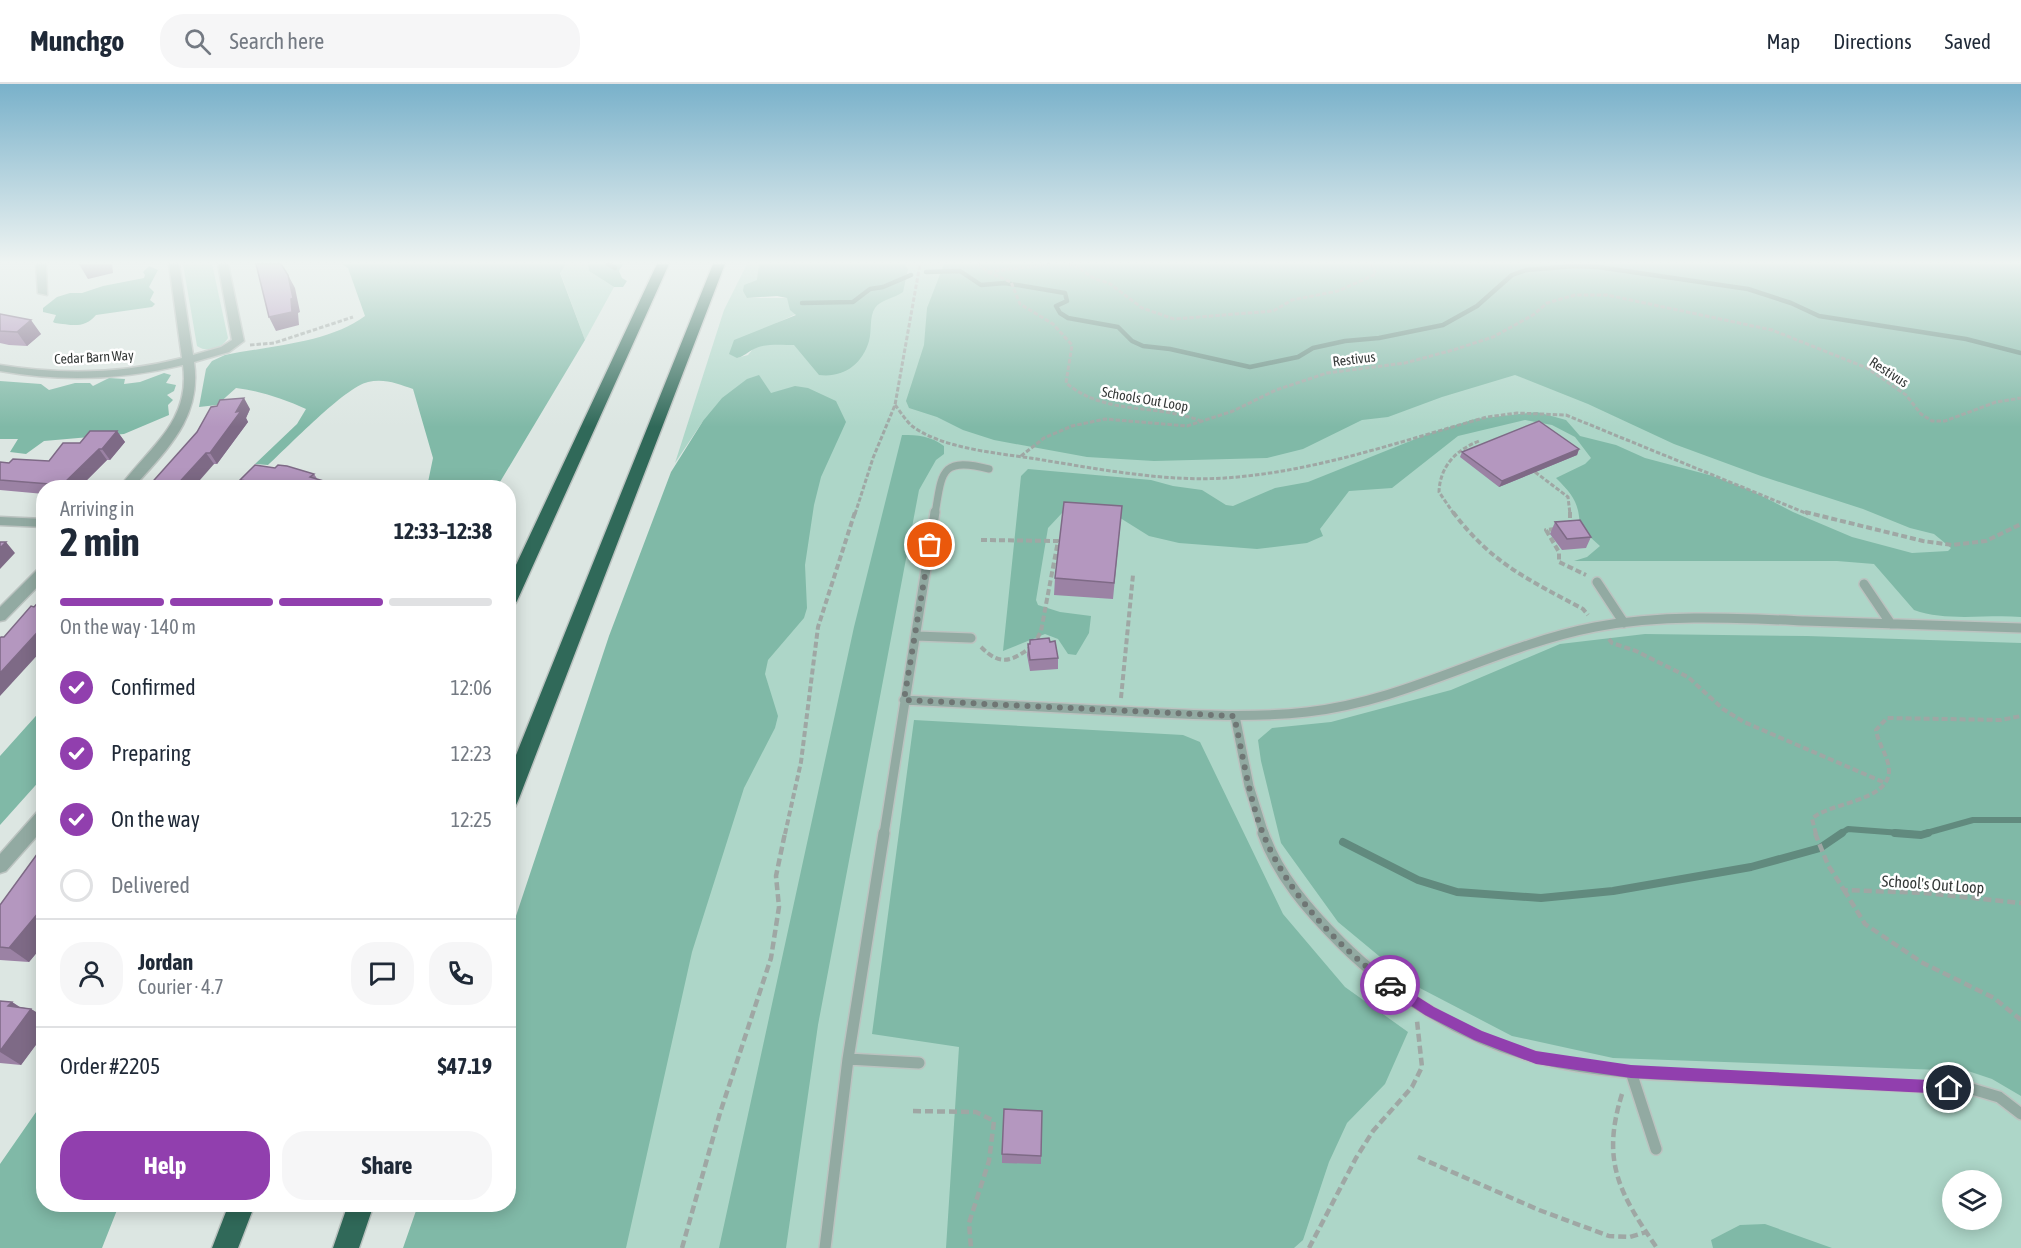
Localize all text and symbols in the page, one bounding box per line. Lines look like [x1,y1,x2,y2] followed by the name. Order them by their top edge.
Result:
[160,14,580,68] search box
[30,25,124,57] text: Munchgo
[181,25,214,58] icon: search
[229,28,324,54] text: Search here
[1766,29,1800,53] text: Map
[1833,29,1912,53] text: Directions
[1945,29,1991,53] text: Saved
[54,347,134,367] street label: Cedar Barn Way
[1332,348,1376,370] street label: Restivus
[1867,354,1911,390] street label: Restivus
[1100,384,1190,415] street label: Schools Out Loop
[60,497,134,520] text: Arriving in
[394,518,492,544] text: 12:33–12:38
[904,519,955,570] pin
[60,520,140,564] text: 2 min
[913,528,946,561] icon: bag
[60,615,196,638] text: On the way · 140 m
[60,671,93,704] icon: check
[111,674,196,700] text: Confirmed
[450,676,492,699] text: 12:06
[60,737,93,770] icon: check
[111,740,191,766] text: Preparing
[451,742,492,765] text: 12:23
[60,803,93,836] icon: check
[111,806,200,832] text: On the way
[451,808,492,831] text: 12:25
[1881,871,1985,898] street label: School's Out Loop
[111,872,190,898] text: Delivered
[60,942,123,1005] button: person
[351,942,414,1005] button: chat
[429,942,492,1005] button: phone
[138,949,193,975] text: Jordan
[1360,955,1420,1015] courier
[1374,969,1407,1002] icon: car
[138,975,224,998] text: Courier · 4.7
[60,1053,160,1079] text: Order #2205
[437,1053,492,1079] text: $47.19
[1923,1062,1974,1113] pin
[1932,1071,1965,1104] icon: home
[60,1131,270,1200] button: Help
[282,1131,492,1200] button: Share
[1942,1170,2002,1230] map controls
[1942,1170,2002,1230] button: layers

